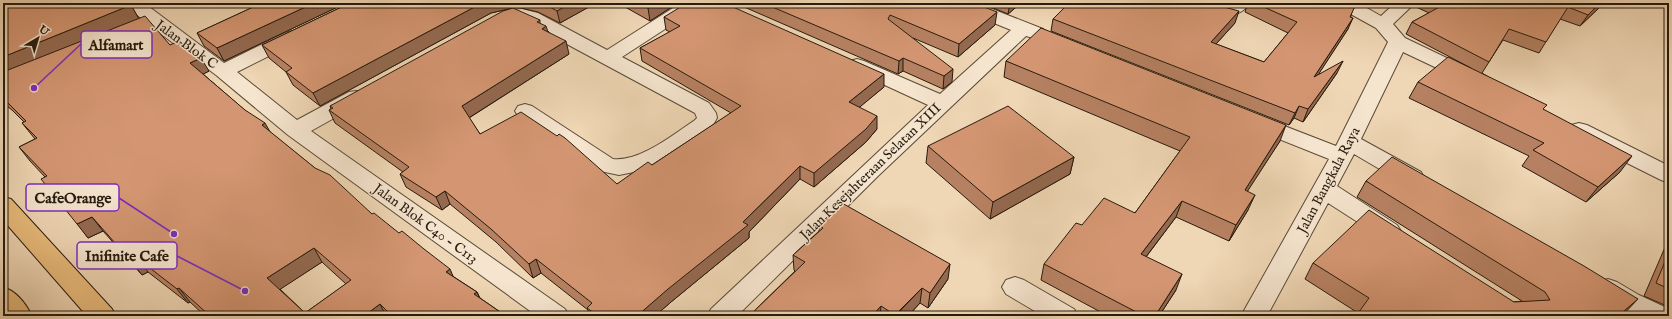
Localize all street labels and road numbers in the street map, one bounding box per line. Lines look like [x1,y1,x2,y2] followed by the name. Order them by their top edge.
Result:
[150,15,221,74] street label: Jalan Blok C
[795,99,945,245] street label: Jalan Kesejahteraan Selatan XIII
[1292,123,1365,239] street label: Jalan Bangkala Raya
[368,179,481,268] street label: Jalan Blok C40 - C113

